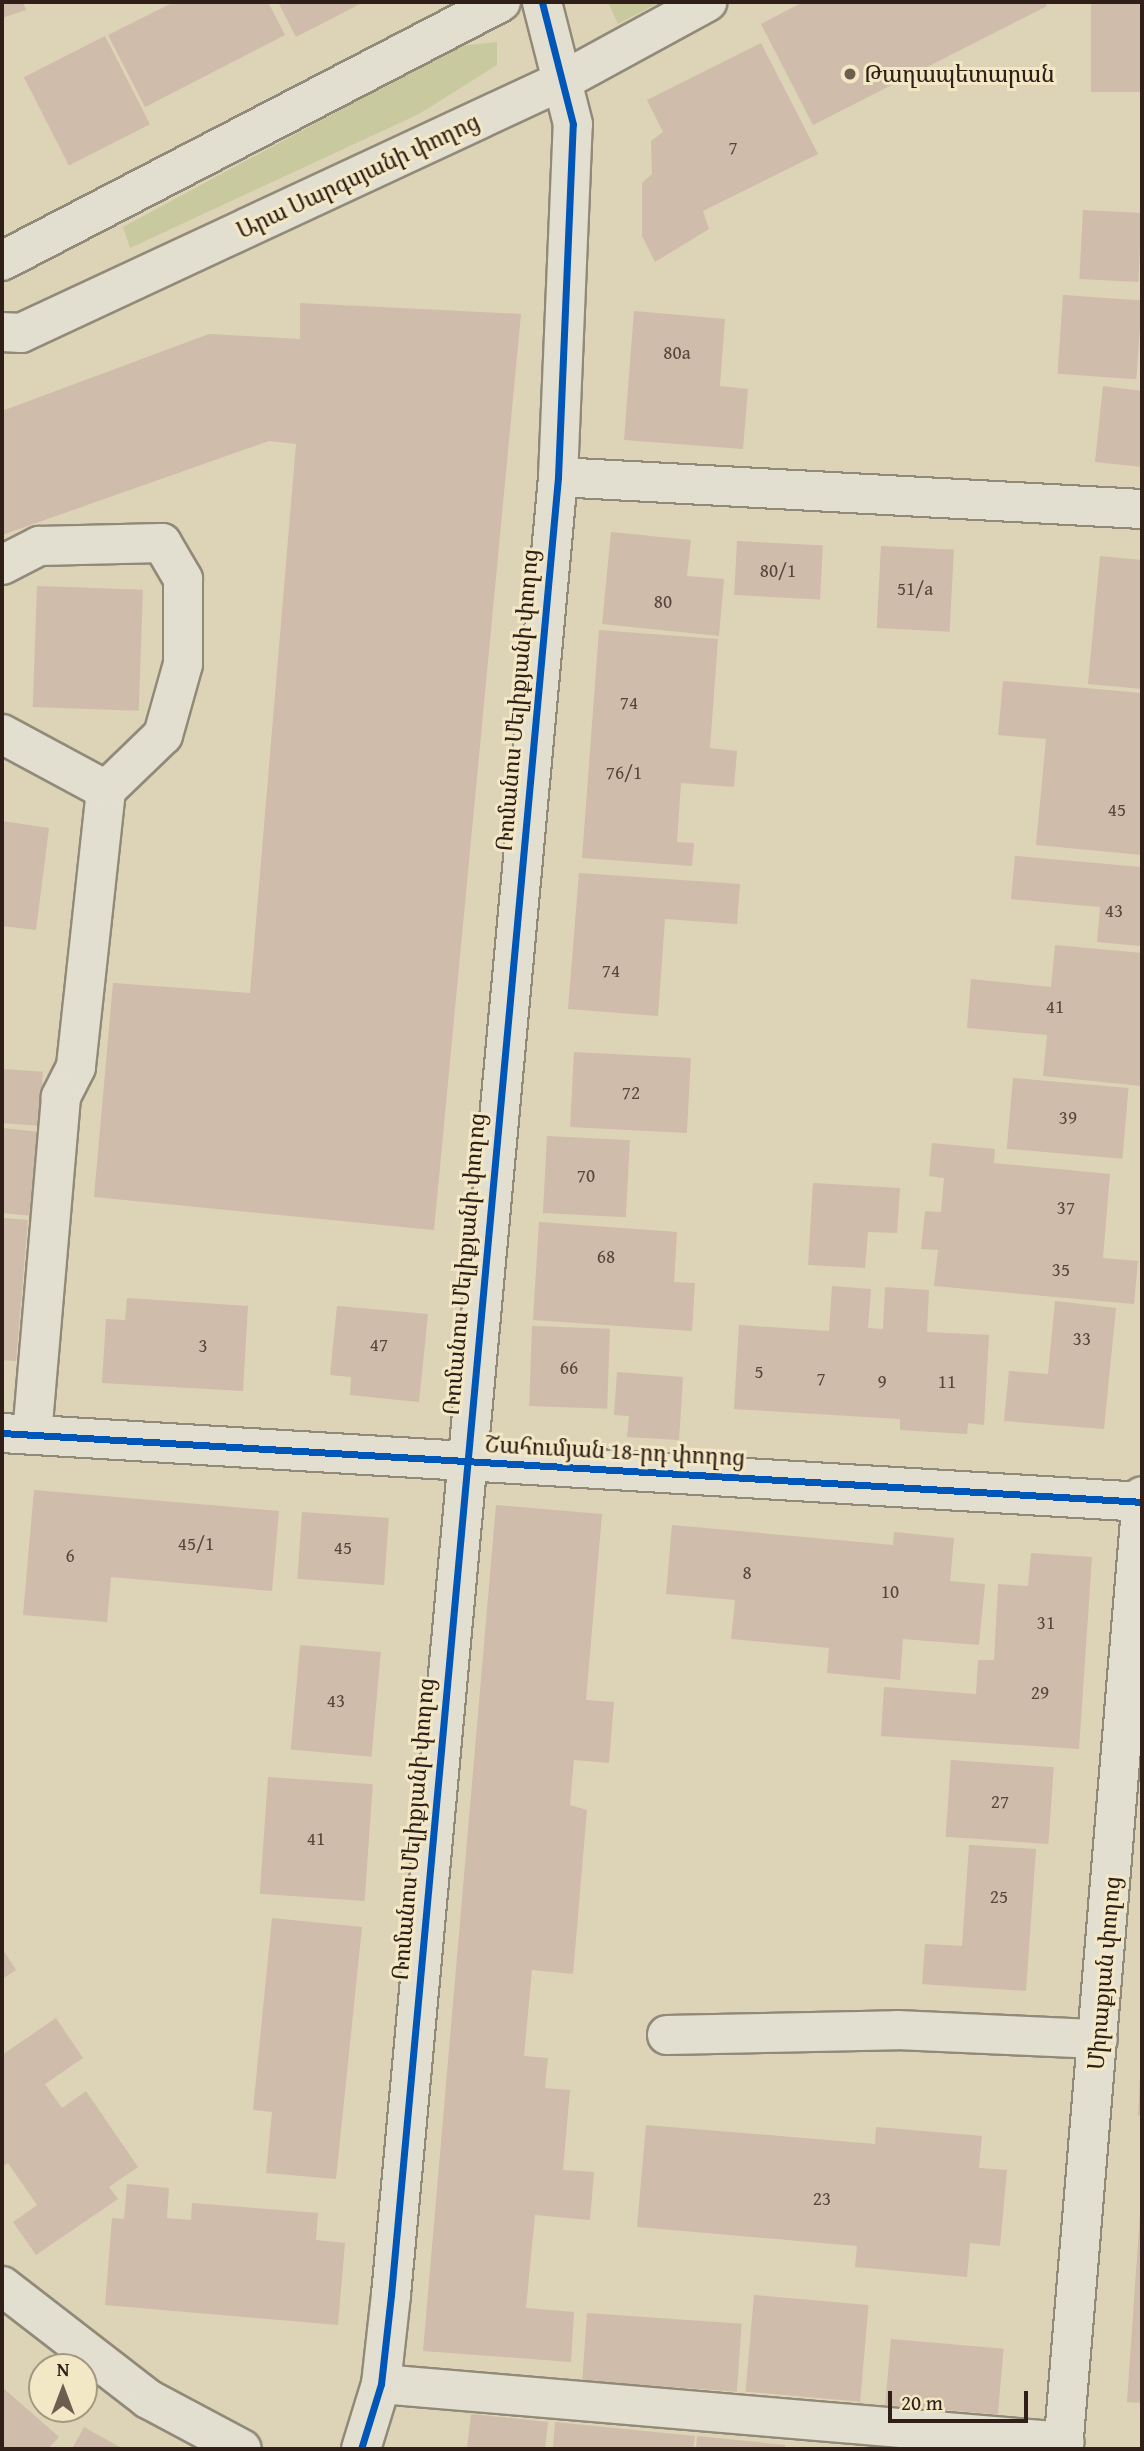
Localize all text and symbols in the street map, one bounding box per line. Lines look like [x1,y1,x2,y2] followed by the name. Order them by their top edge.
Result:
[864,60,1054,88] place label: Թաղապետարան
[842,66,858,82] marker: Թաղապետարան
[232,108,484,244] street label: Արա Սարգսյանի փողոց
[728,137,738,159] house number: 7
[663,342,691,364] house number: 80a
[490,548,544,852] street label: Ռոմանոս Մելիքյանի փողոց
[760,560,796,582] house number: 80/1
[897,578,933,600] house number: 51/a
[654,591,672,613] house number: 80
[620,692,638,714] house number: 74
[606,762,642,784] house number: 76/1
[1108,799,1126,821] house number: 45
[1105,900,1123,922] house number: 43
[602,960,620,982] house number: 74
[1046,996,1064,1018] house number: 41
[622,1082,640,1104] house number: 72
[1059,1107,1077,1129] house number: 39
[437,1112,491,1416] street label: Ռոմանոս Մելիքյանի փողոց
[577,1165,595,1187] house number: 70
[1057,1197,1075,1219] house number: 37
[597,1246,615,1268] house number: 68
[1052,1259,1070,1281] house number: 35
[1073,1328,1091,1350] house number: 33
[370,1334,388,1356] house number: 47
[198,1335,208,1357] house number: 3
[560,1357,578,1379] house number: 66
[754,1361,764,1383] house number: 5
[816,1368,826,1390] house number: 7
[877,1371,887,1393] house number: 9
[938,1371,956,1393] house number: 11
[484,1430,746,1472] street label: Շահումյան 18-րդ փողոց
[178,1533,214,1555] house number: 45/1
[334,1537,352,1559] house number: 45
[65,1545,75,1567] house number: 6
[742,1562,752,1584] house number: 8
[881,1581,899,1603] house number: 10
[1037,1612,1055,1634] house number: 31
[386,1677,440,1981] street label: Ռոմանոս Մելիքյանի փողոց
[1031,1682,1049,1704] house number: 29
[327,1690,345,1712] house number: 43
[991,1791,1009,1813] house number: 27
[307,1828,325,1850] house number: 41
[1082,1875,1126,2071] street label: Միրաքյան փողոց
[990,1886,1008,1908] house number: 25
[813,2188,831,2210] house number: 23
[28,2353,98,2423] north arrow
[57,2355,69,2383] text: N
[892,2378,1032,2422] scale bar
[901,2387,943,2418] text: 20 m

